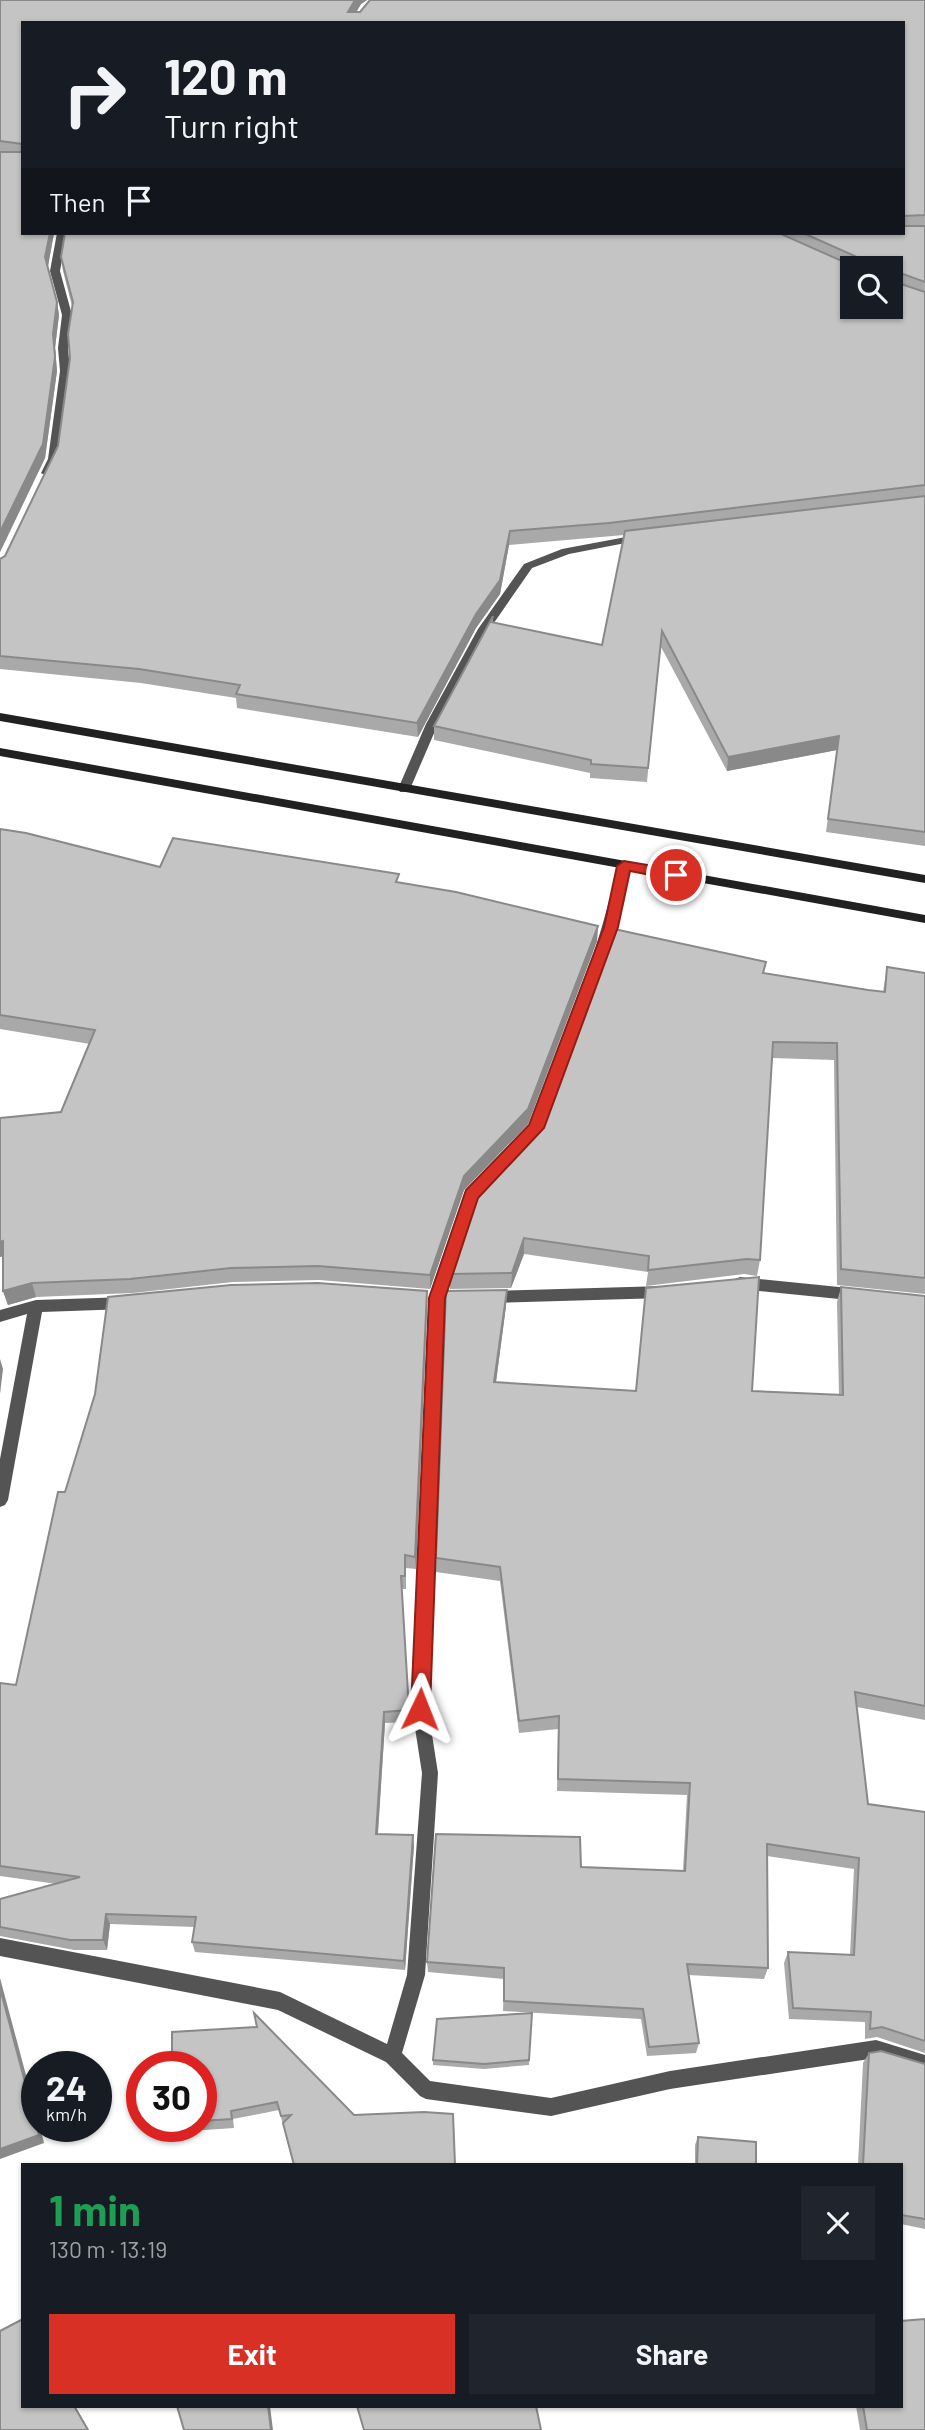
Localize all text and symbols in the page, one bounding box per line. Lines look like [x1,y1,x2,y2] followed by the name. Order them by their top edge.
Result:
[164,46,287,105] text: 120 m
[49,49,140,140] icon: right
[164,106,299,144] text: Turn right
[120,182,158,220] icon: arrive
[49,186,106,217] text: Then
[840,256,903,319] map controls
[840,256,903,319] button: search
[646,845,706,905] pin
[657,856,695,894] icon: arrive
[383,1672,457,1746] position arrow
[126,2051,217,2142] speed limit sign: 30
[46,2066,87,2108] text: 24
[46,2103,87,2125] text: km/h
[49,2184,141,2234] text: 1 min
[801,2186,875,2260] button: close
[49,2235,167,2263] text: 130 m · 13:19
[49,2314,455,2394] button: Exit
[469,2314,875,2394] button: Share

